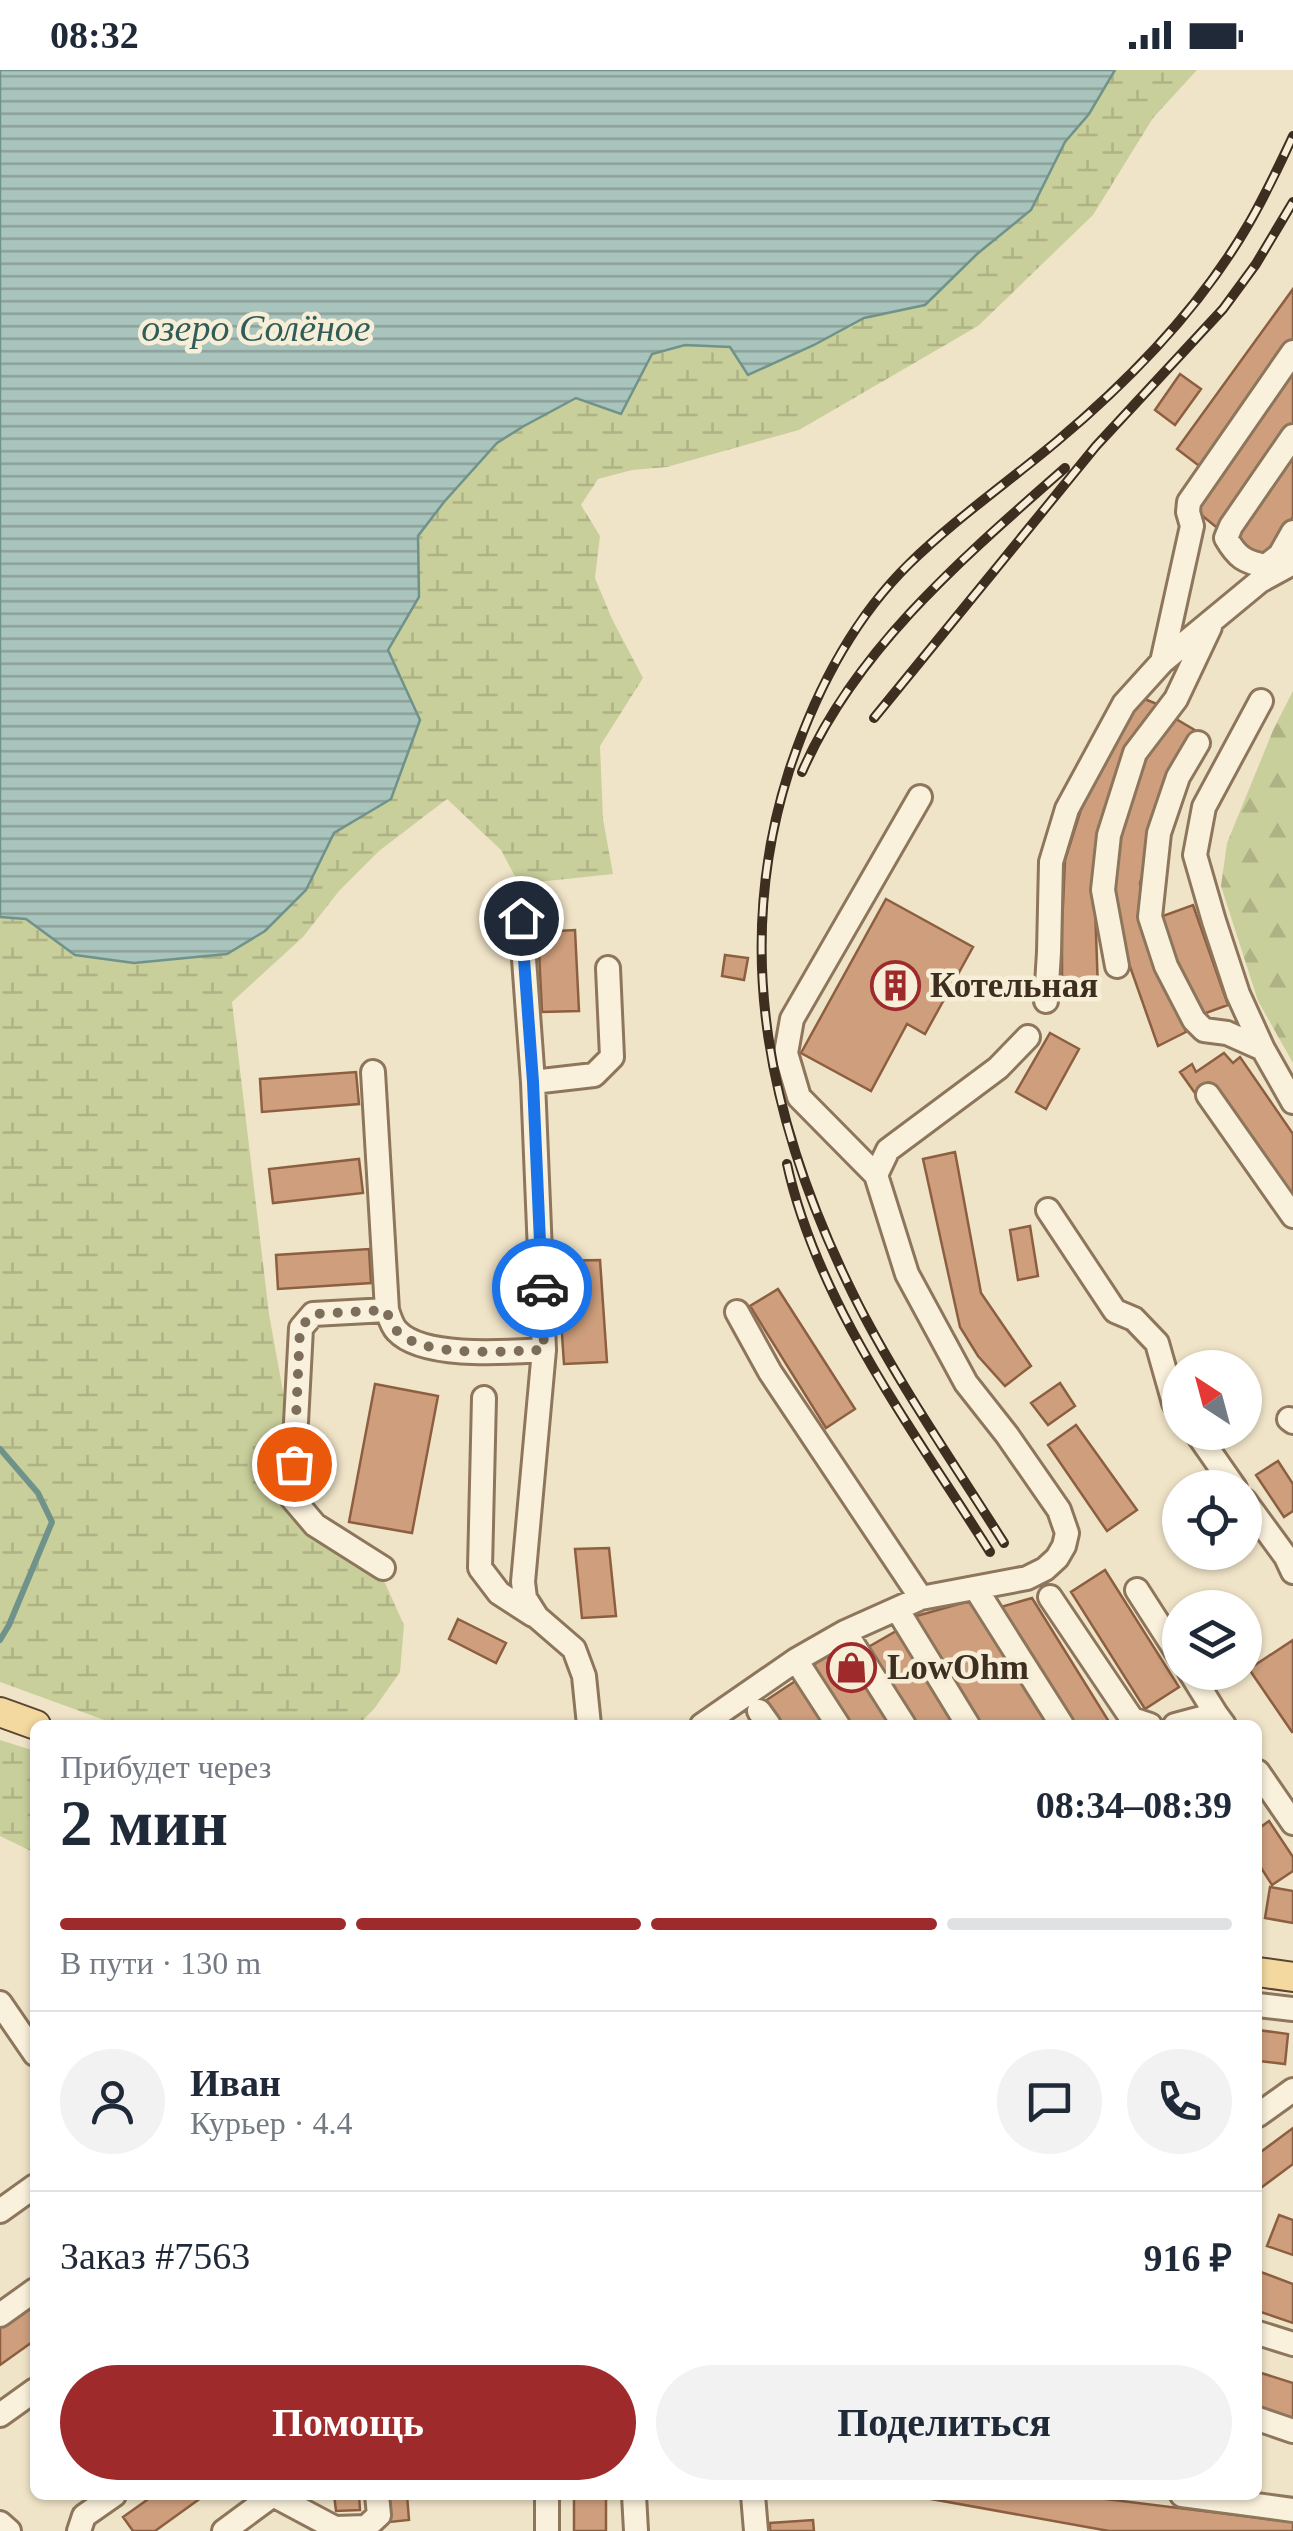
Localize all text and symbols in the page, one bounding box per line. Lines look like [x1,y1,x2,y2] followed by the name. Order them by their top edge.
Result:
[50,14,139,56] text: 08:32
[141,307,371,349] water label: озеро Солёное
[479,876,564,961] pin
[494,891,549,946] icon: home
[869,959,921,1011] building icon: Котельная
[930,966,1098,1005] place label: Котельная
[492,1238,592,1338] courier
[515,1261,570,1316] icon: car
[1162,1350,1262,1450] north arrow
[1162,1350,1262,1690] map controls
[252,1422,337,1507] pin
[267,1437,322,1492] icon: bag
[1162,1470,1262,1570] button: locate
[1162,1590,1262,1690] button: layers
[826,1641,878,1693] shop icon: LowOhm
[887,1648,1029,1687] place label: LowOhm
[60,1749,271,1785] text: Прибудет через
[1036,1784,1232,1826] text: 08:34–08:39
[60,1787,228,1859] text: 2 мин
[60,1945,261,1981] text: В пути · 130 m
[60,2049,165,2154] button: person
[997,2049,1102,2154] button: chat
[1127,2049,1232,2154] button: phone
[190,2062,281,2104] text: Иван
[190,2105,352,2141] text: Курьер · 4.4
[60,2235,250,2277] text: Заказ #7563
[1143,2237,1232,2279] text: 916 ₽
[60,2365,636,2480] button: Помощь
[656,2365,1232,2480] button: Поделиться

